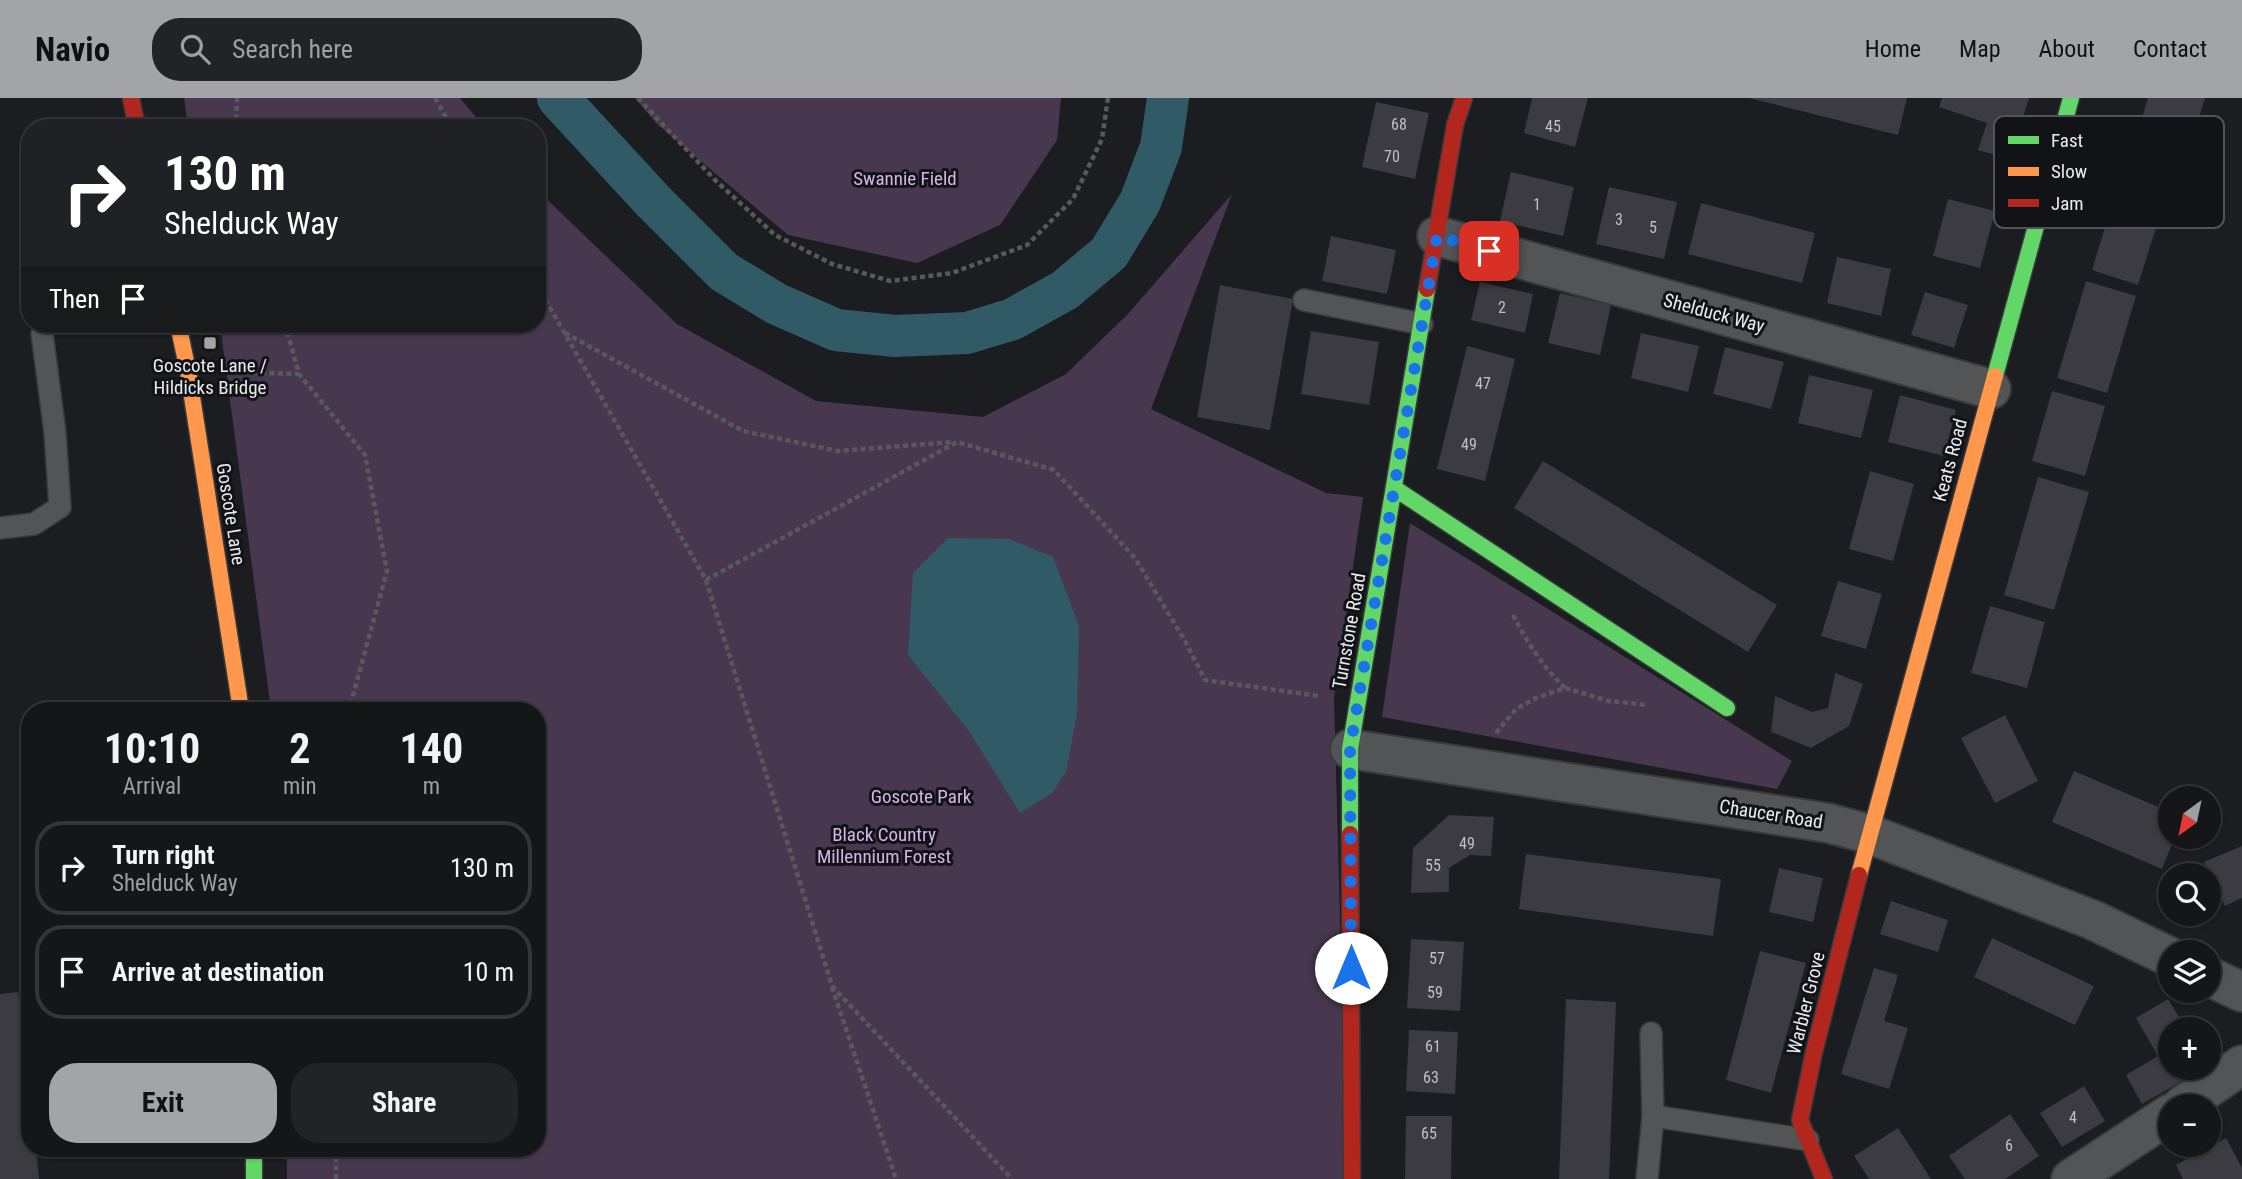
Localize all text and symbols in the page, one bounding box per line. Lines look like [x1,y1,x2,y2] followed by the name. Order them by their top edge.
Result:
[152,18,642,81] search box
[35,30,110,69] text: Navio
[176,30,214,68] icon: search
[232,34,353,64] text: Search here
[1865,35,1921,63] text: Home
[1959,35,2001,63] text: Map
[2039,35,2095,63] text: About
[2133,35,2207,63] text: Contact
[1391,115,1407,134] house number: 68
[1994,116,2224,228] legend
[1545,117,1561,136] house number: 45
[2051,129,2083,152] text: Fast
[164,145,286,202] text: 130 m
[49,147,140,238] icon: right
[1384,147,1400,166] house number: 70
[2051,160,2087,183] text: Slow
[853,167,957,190] park label: Swannie Field
[2051,192,2084,215] text: Jam
[1533,195,1541,214] house number: 1
[164,204,339,242] text: Shelduck Way
[1615,210,1623,229] house number: 3
[1649,218,1657,237] house number: 5
[1459,221,1519,281] pin
[1470,232,1508,270] icon: arrive
[114,280,152,318] icon: arrive
[49,284,100,314] text: Then
[1661,288,1767,338] street label: Shelduck Way
[1498,298,1506,317] house number: 2
[202,335,218,351] marker: Goscote Lane / Hildicks Bridge
[153,354,267,399] place label: Goscote Lane / Hildicks Bridge
[1475,374,1491,393] house number: 47
[1928,416,1972,504] street label: Keats Road
[1461,435,1477,454] house number: 49
[212,461,250,567] street label: Goscote Lane
[1327,571,1371,691] street label: Turnstone Road
[104,724,200,773] text: 10:10
[289,724,310,773] text: 2
[399,724,463,773] text: 140
[123,773,181,800] text: Arrival
[283,773,317,800] text: min
[423,773,440,800] text: m
[871,785,972,808] park label: Goscote Park
[2158,786,2221,849] north arrow
[2158,786,2221,1157] map controls
[1718,794,1824,834] street label: Chaucer Road
[817,823,951,868] park label: Black Country Millennium Forest
[1459,834,1475,853] house number: 49
[112,840,214,870] text: Turn right
[53,849,91,887] icon: right
[450,853,514,883] text: 130 m
[1425,856,1441,875] house number: 55
[2158,863,2221,926] button: search
[112,870,237,897] text: Shelduck Way
[1314,931,1388,1005] position arrow
[2158,940,2221,1003] button: layers
[1429,949,1445,968] house number: 57
[1782,949,1830,1057] street label: Warbler Grove
[53,953,91,991] icon: arrive
[112,957,324,987] text: Arrive at destination
[463,957,514,987] text: 10 m
[1427,983,1443,1002] house number: 59
[2158,1017,2221,1080] button: +
[1425,1037,1441,1056] house number: 61
[49,1063,277,1143] button: Exit
[291,1063,518,1143] button: Share
[1423,1068,1439,1087] house number: 63
[2158,1094,2221,1157] button: −
[2069,1108,2077,1127] house number: 4
[1421,1124,1437,1143] house number: 65
[2005,1136,2013,1155] house number: 6

